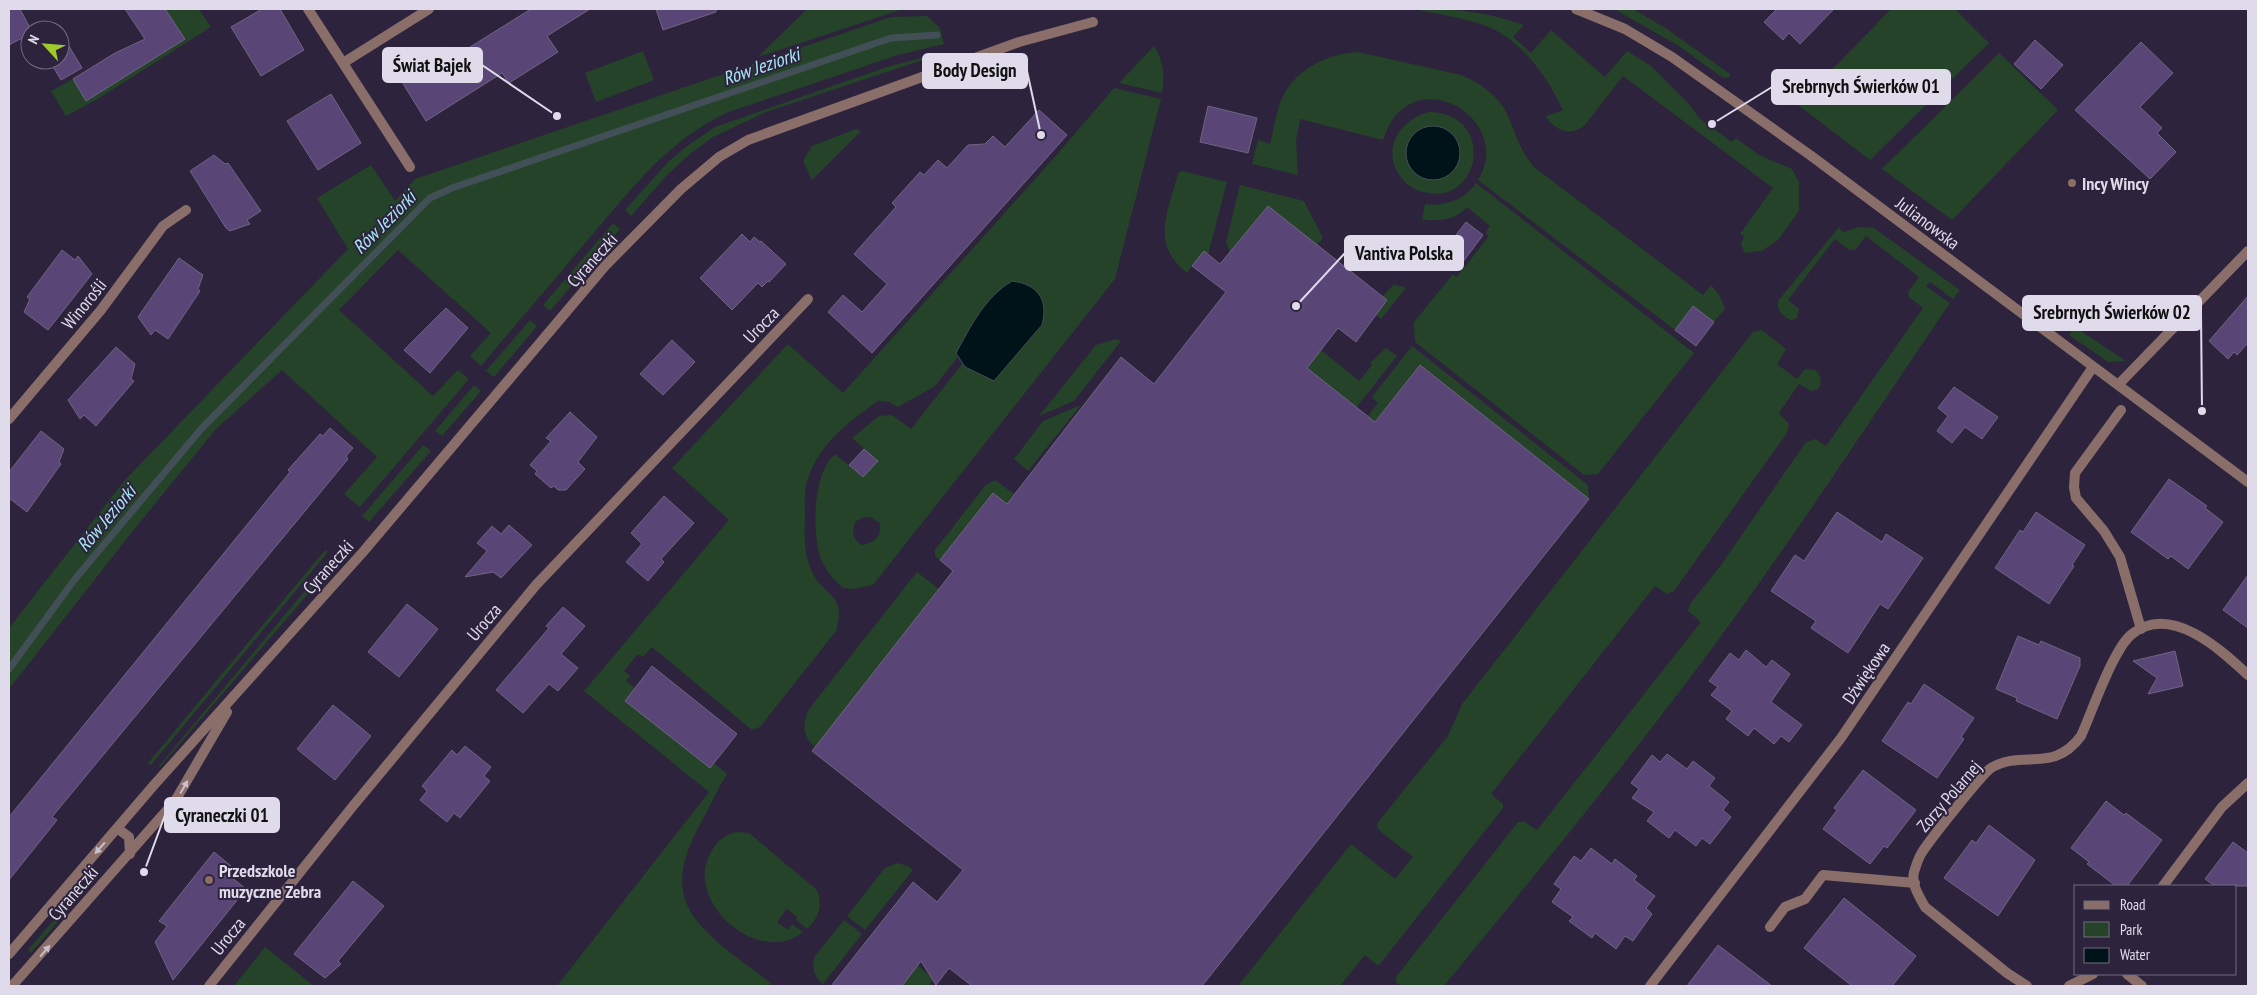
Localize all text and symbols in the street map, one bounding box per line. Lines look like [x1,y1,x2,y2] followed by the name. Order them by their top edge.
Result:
[20,20,70,70] north arrow
[24,32,43,47] text: N
[720,41,805,90] water label: Rów Jeziorki
[383,48,482,82] callout: Świat Bajek
[393,53,471,77] text: Świat Bajek
[923,54,1027,88] callout: Body Design
[933,58,1017,82] text: Body Design
[1772,70,1950,104] callout: Srebrnych Świerków 01
[1782,74,1940,98] text: Srebrnych Świerków 01
[2082,172,2149,195] place label: Incy Wincy
[2066,177,2078,189] marker: Incy Wincy
[347,183,423,259] water label: Rów Jeziorki
[1891,191,1964,254] street label: Julianowska
[562,228,622,292] street label: Cyraneczki
[1345,236,1463,270] callout: Vantiva Polska
[1354,241,1453,265] text: Vantiva Polska
[57,274,111,334] street label: Winorośli
[2023,296,2201,330] callout: Srebrnych Świerków 02
[2033,300,2191,324] text: Srebrnych Świerków 02
[738,302,784,348] street label: Urocza
[71,478,143,556] water label: Rów Jeziorki
[298,535,358,599] street label: Cyraneczki
[462,599,506,645] street label: Urocza
[1837,638,1895,708] street label: Dźwiękowa
[1912,756,1986,836] street label: Zorzy Polarnej
[179,780,188,793] one-way arrow
[165,798,279,832] callout: Cyraneczki 01
[175,803,269,827] text: Cyraneczki 01
[95,841,106,854] one-way arrow
[219,859,321,903] place label: Przedszkole muzyczne Zebra
[43,861,103,925] street label: Cyraneczki
[203,874,215,886] marker: Przedszkole muzyczne Zebra
[2074,885,2237,975] legend
[2120,895,2146,914] text: Road
[206,912,250,960] street label: Urocza
[2120,920,2142,939] text: Park
[39,945,51,957] one-way arrow
[2120,945,2151,964] text: Water

